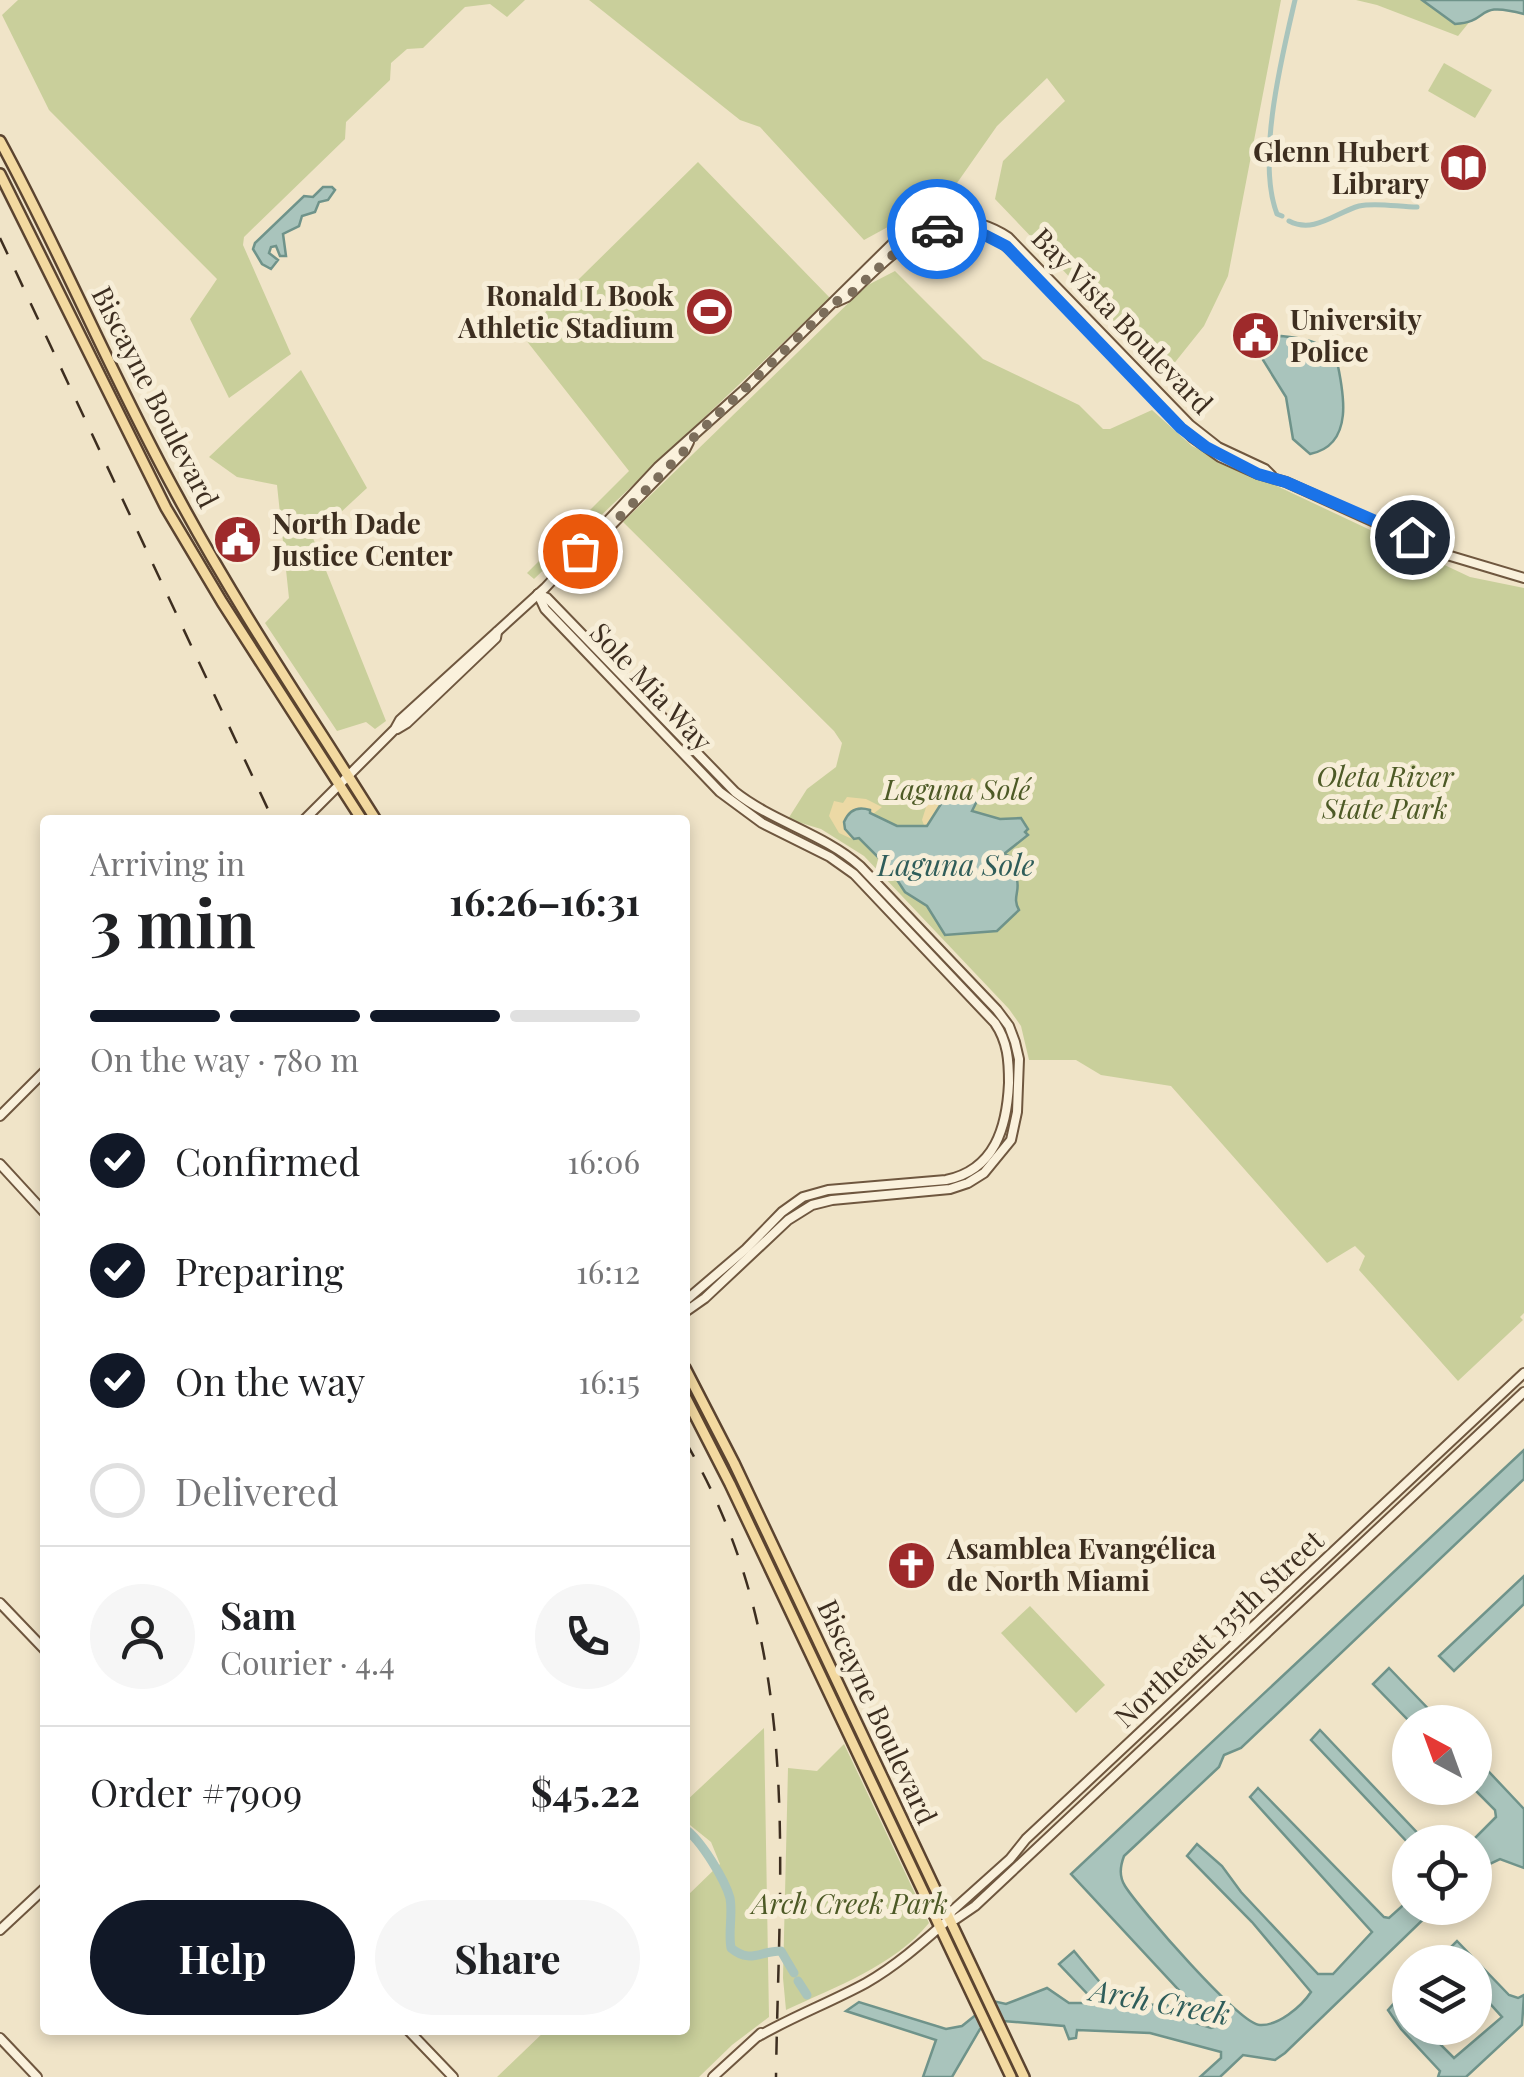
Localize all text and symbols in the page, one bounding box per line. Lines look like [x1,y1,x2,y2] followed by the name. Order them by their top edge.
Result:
[1253,132,1429,201] place label: Glenn Hubert Library
[1438,142,1490,194] library icon: Glenn Hubert Library
[887,179,987,279] courier
[910,202,965,257] icon: car
[1025,219,1222,421] street label: Bay Vista Boulevard
[457,276,675,345] place label: Ronald L Book Athletic Stadium
[84,279,228,513] street label: Biscayne Boulevard
[683,286,735,338] sports icon: Ronald L Book Athletic Stadium
[1290,300,1422,369] place label: University Police
[1229,310,1281,362] public building icon: University Police
[1370,495,1455,580] pin
[271,504,453,573] place label: North Dade Justice Center
[538,509,623,594] pin
[1385,510,1440,565] icon: home
[211,514,263,566] public building icon: North Dade Justice Center
[553,524,608,579] icon: bag
[583,614,721,758] street label: Sole Mia Way
[1316,757,1455,826] park label: Oleta River State Park
[883,770,1032,807] park label: Laguna Solé
[90,841,245,884] text: Arriving in
[876,844,1035,884] water label: Laguna Sole
[449,875,640,926] text: 16:26–16:31
[90,878,256,964] text: 3 min
[90,1037,359,1080] text: On the way · 780 m
[90,1133,145,1188] icon: check
[175,1135,360,1186] text: Confirmed
[567,1139,640,1182] text: 16:06
[90,1243,145,1298] icon: check
[175,1245,344,1296] text: Preparing
[576,1249,640,1292] text: 16:12
[90,1353,145,1408] icon: check
[175,1355,365,1406] text: On the way
[578,1359,640,1402] text: 16:15
[175,1465,339,1516] text: Delivered
[1105,1520,1331,1735] street label: Northeast 135th Street
[946,1529,1217,1598] place label: Asamblea Evangélica de North Miami
[886,1539,938,1591] church icon: Asamblea Evangélica de North Miami
[90,1584,195,1689] button: person
[535,1584,640,1689] button: phone
[220,1589,296,1640] text: Sam
[810,1593,947,1830] street label: Biscayne Boulevard
[220,1640,395,1683] text: Courier · 4.4
[1392,1705,1492,1805] north arrow
[1392,1705,1492,2045] map controls
[90,1766,302,1817] text: Order #7909
[531,1766,640,1817] text: $45.22
[1392,1825,1492,1925] button: locate
[749,1884,948,1921] park label: Arch Creek Park
[90,1900,355,2015] button: Help
[375,1900,640,2015] button: Share
[1392,1945,1492,2045] button: layers
[1084,1969,1233,2033] water label: Arch Creek

